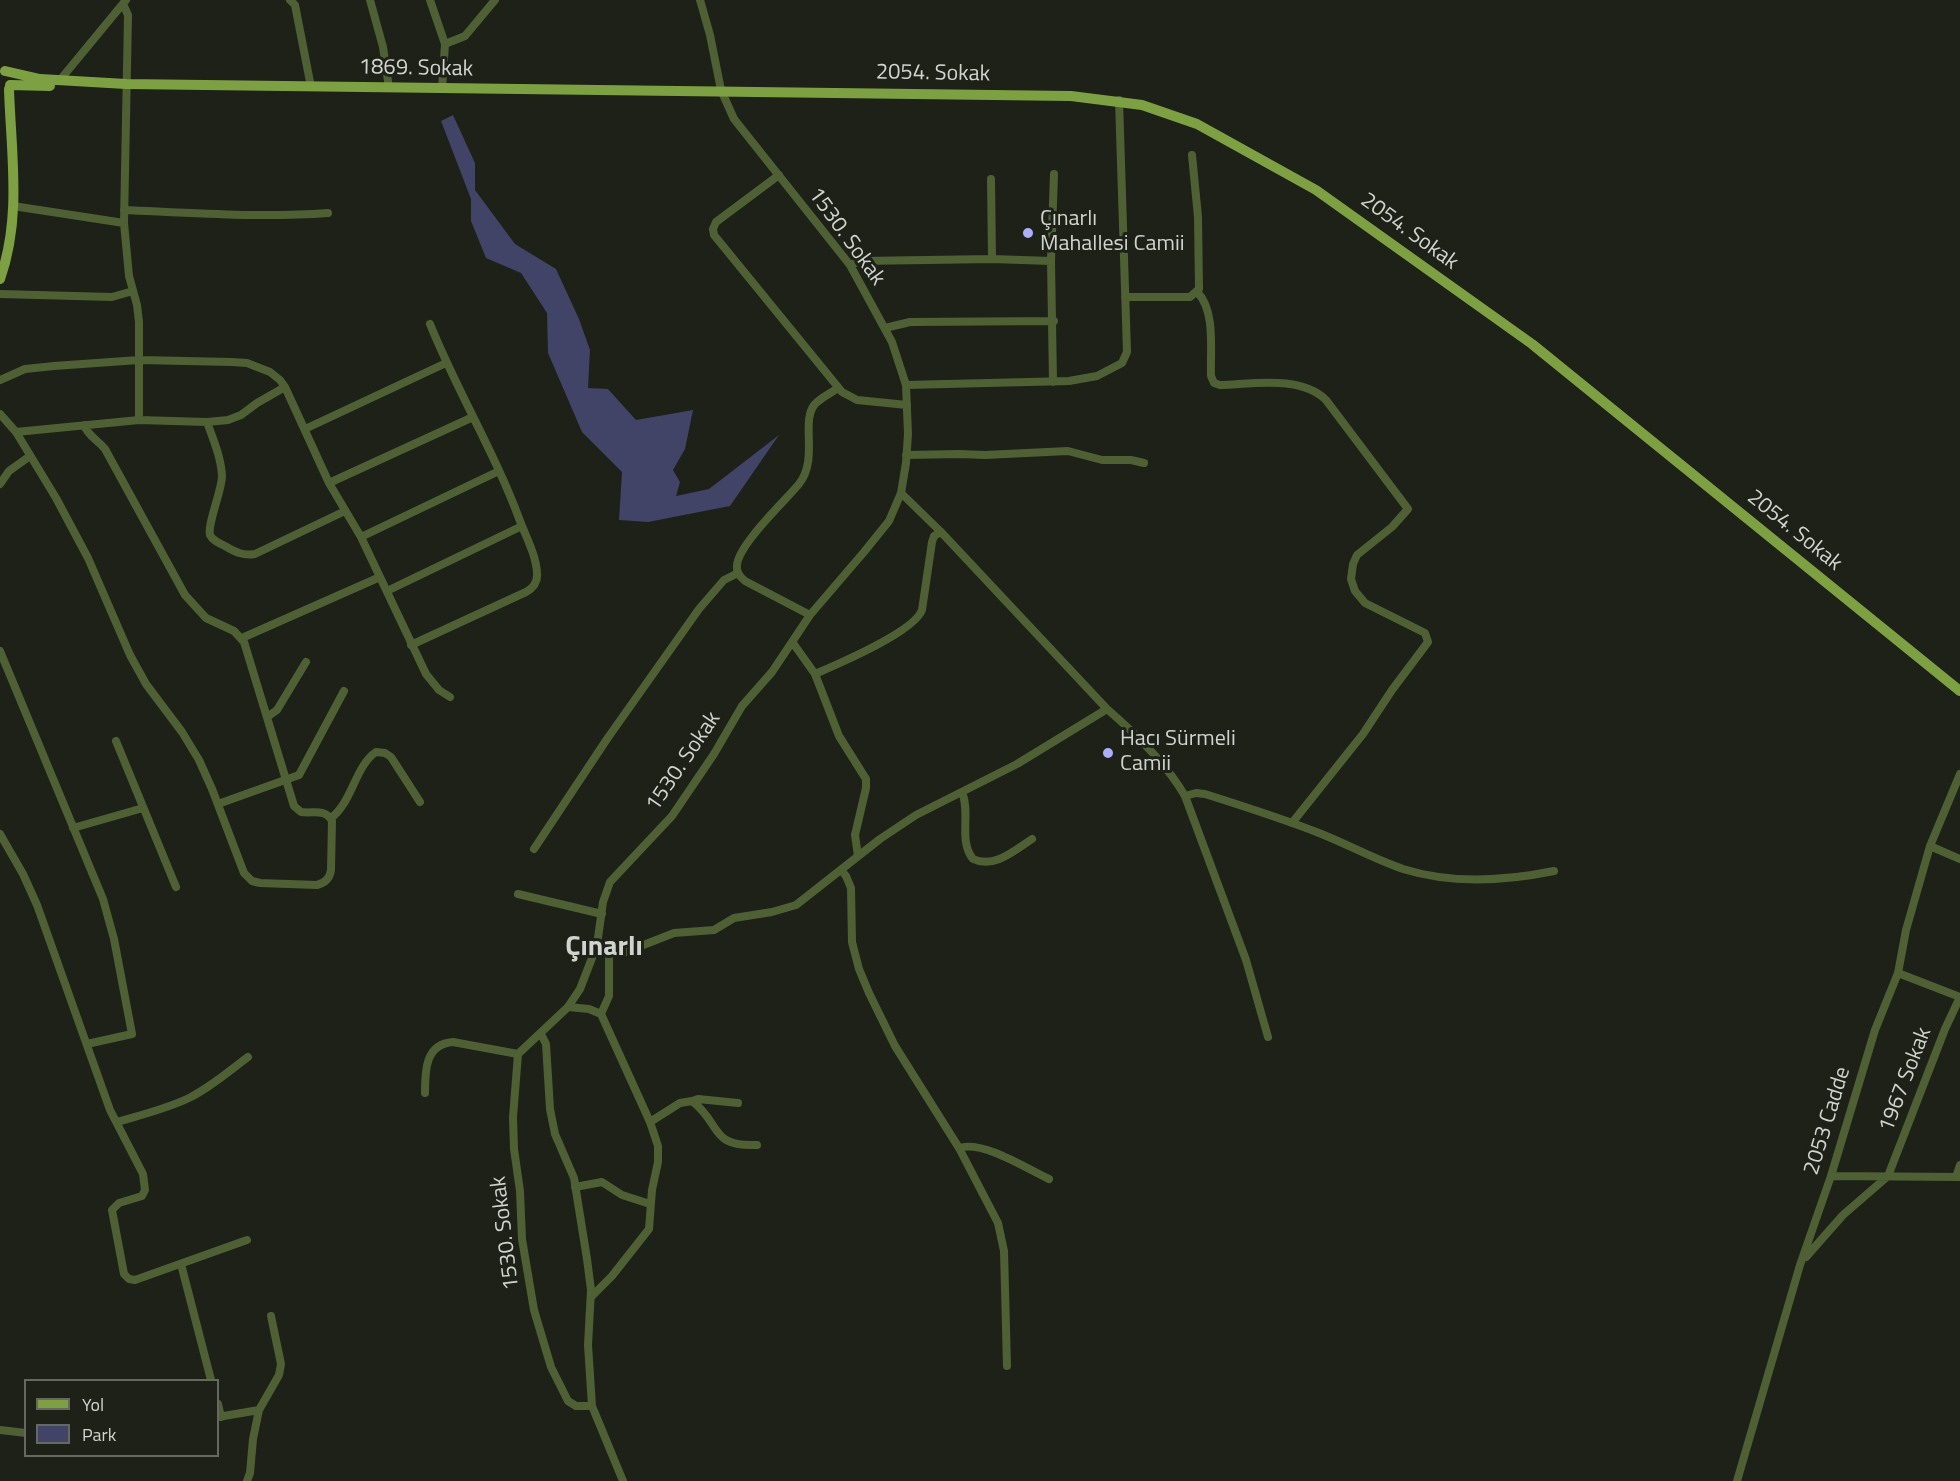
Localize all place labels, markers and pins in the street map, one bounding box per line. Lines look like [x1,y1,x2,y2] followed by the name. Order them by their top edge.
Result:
[1040,207,1185,258] place label: Çınarlı Mahallesi Camii
[1021,226,1035,240] marker: Çınarlı Mahallesi Camii
[1120,727,1236,778] place label: Hacı Sürmeli Camii
[1101,746,1115,760] marker: Hacı Sürmeli Camii

